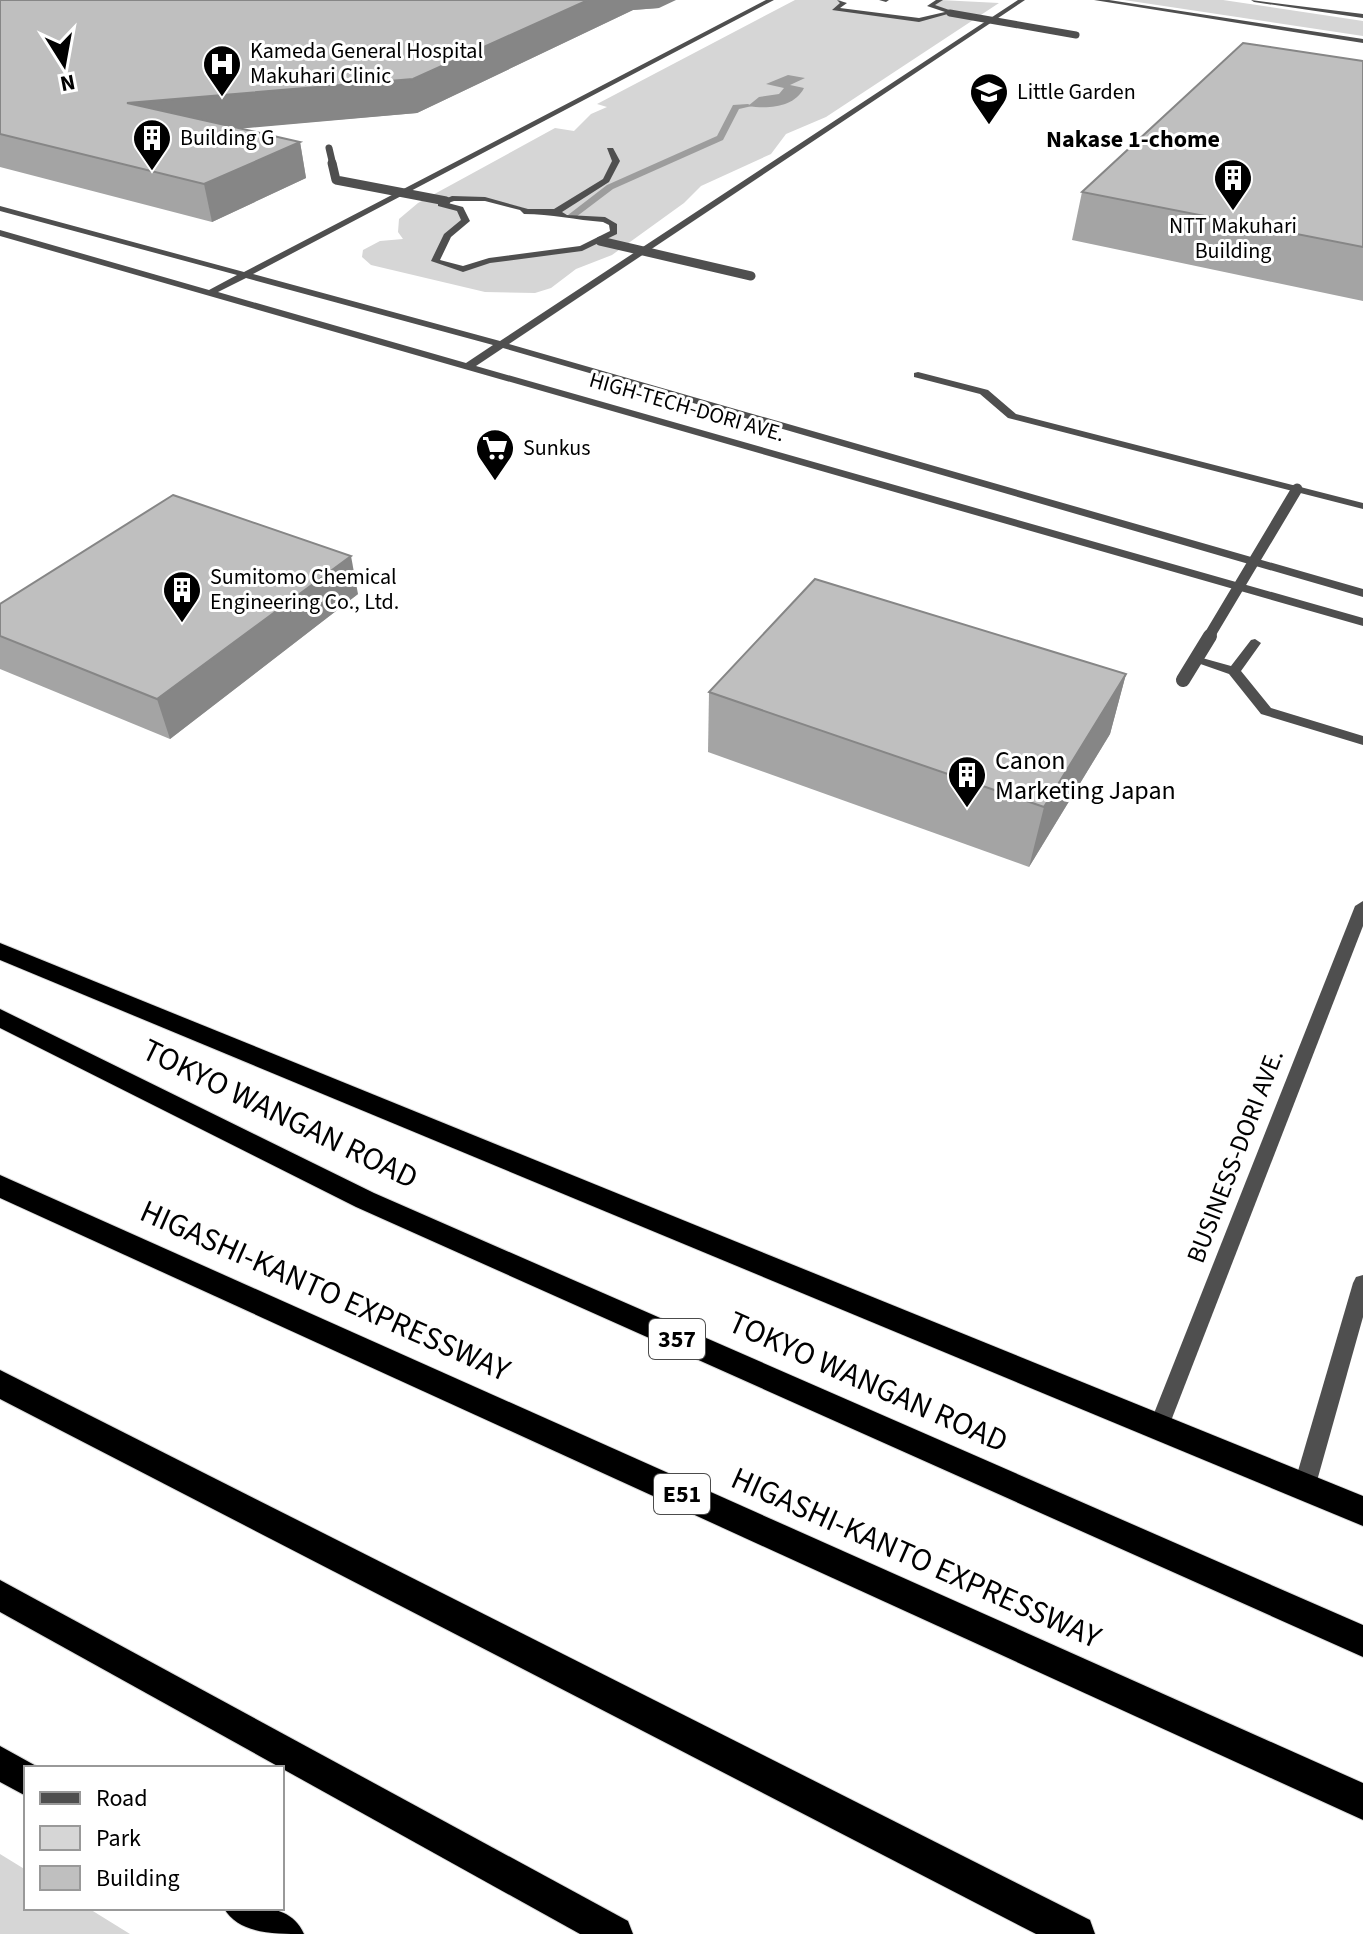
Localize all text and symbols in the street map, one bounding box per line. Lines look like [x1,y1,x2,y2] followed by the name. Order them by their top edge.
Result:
[24,24,104,104] north arrow
[250,35,483,92] place label: Kameda General Hospital Makuhari Clinic
[201,43,243,98] hospital icon: Kameda General Hospital Makuhari Clinic
[57,66,78,100] text: N
[968,71,1010,126] school or university icon: Little Garden
[1017,76,1136,108] place label: Little Garden
[131,117,173,172] building icon: Building G
[180,122,275,154] place label: Building G
[1046,122,1220,157] district label: Nakase 1-chome
[1212,157,1254,212] building icon: NTT Makuhari Building
[1169,210,1297,267] place label: NTT Makuhari Building
[586,364,788,450] street label: HIGH-TECH-DORI AVE.
[474,427,516,482] supermarket icon: Sunkus
[523,432,591,464] place label: Sunkus
[210,561,399,618] place label: Sumitomo Chemical Engineering Co., Ltd.
[161,569,203,624] building icon: Sumitomo Chemical Engineering Co., Ltd.
[995,742,1176,809] place label: Canon Marketing Japan
[946,754,988,809] building icon: Canon Marketing Japan
[134,1027,426,1201] street label: TOKYO WANGAN ROAD
[1177,1044,1293,1268] street label: BUSINESS-DORI AVE.
[133,1189,518,1394] street label: HIGASHI-KANTO EXPRESSWAY
[721,1300,1015,1464] street label: TOKYO WANGAN ROAD
[649,1319,705,1359] road number: 357
[724,1456,1109,1661] street label: HIGASHI-KANTO EXPRESSWAY
[654,1474,710,1514] road number: E51
[24,1766,284,1910] legend
[96,1781,148,1816] text: Road
[96,1821,141,1856] text: Park
[96,1861,180,1896] text: Building

